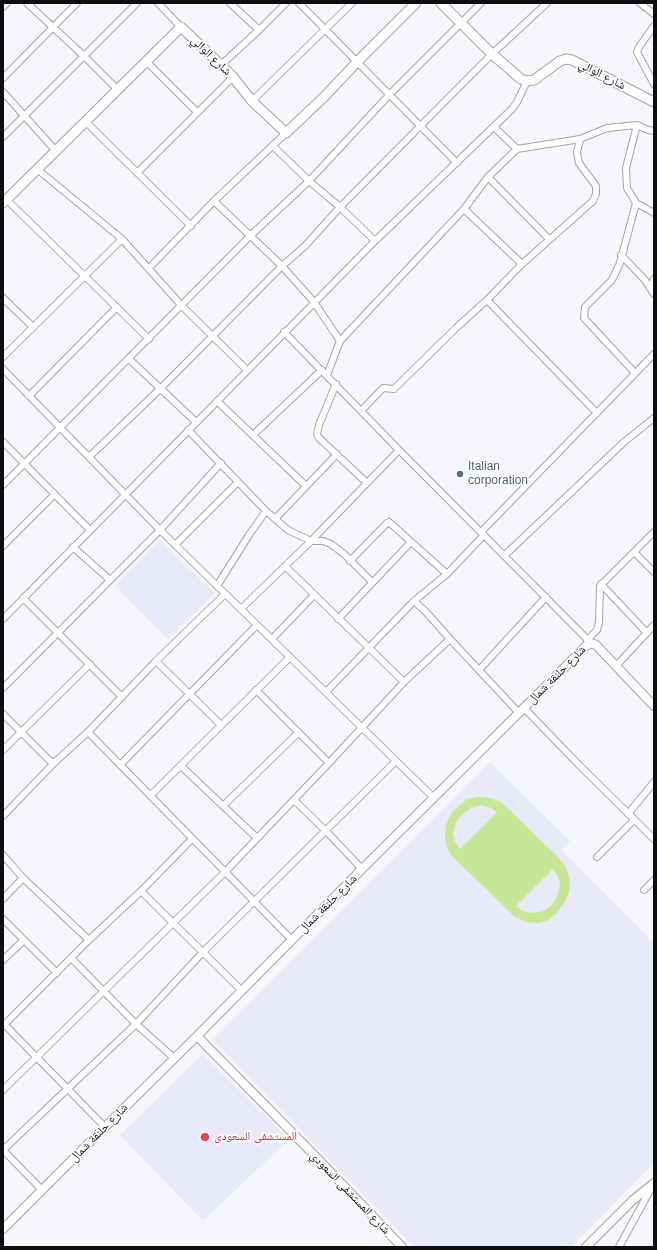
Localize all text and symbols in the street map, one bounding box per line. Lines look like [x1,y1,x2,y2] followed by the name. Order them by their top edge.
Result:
[188,33,234,79] street label: شارع الوالي
[576,57,628,93] street label: شارع الوالي
[468,460,528,488] place label: Italian corporation
[455,469,465,479] marker: Italian corporation
[525,643,589,707] street label: شارع حلنقة شمال
[296,872,360,936] street label: شارع حلنقة شمال
[67,1101,131,1165] street label: شارع حلنقة شمال
[214,1130,297,1144] place label: المستشفى السعودى
[199,1131,211,1143] marker: المستشفى السعودى
[307,1149,393,1237] street label: شارع المستشفى السعودي

